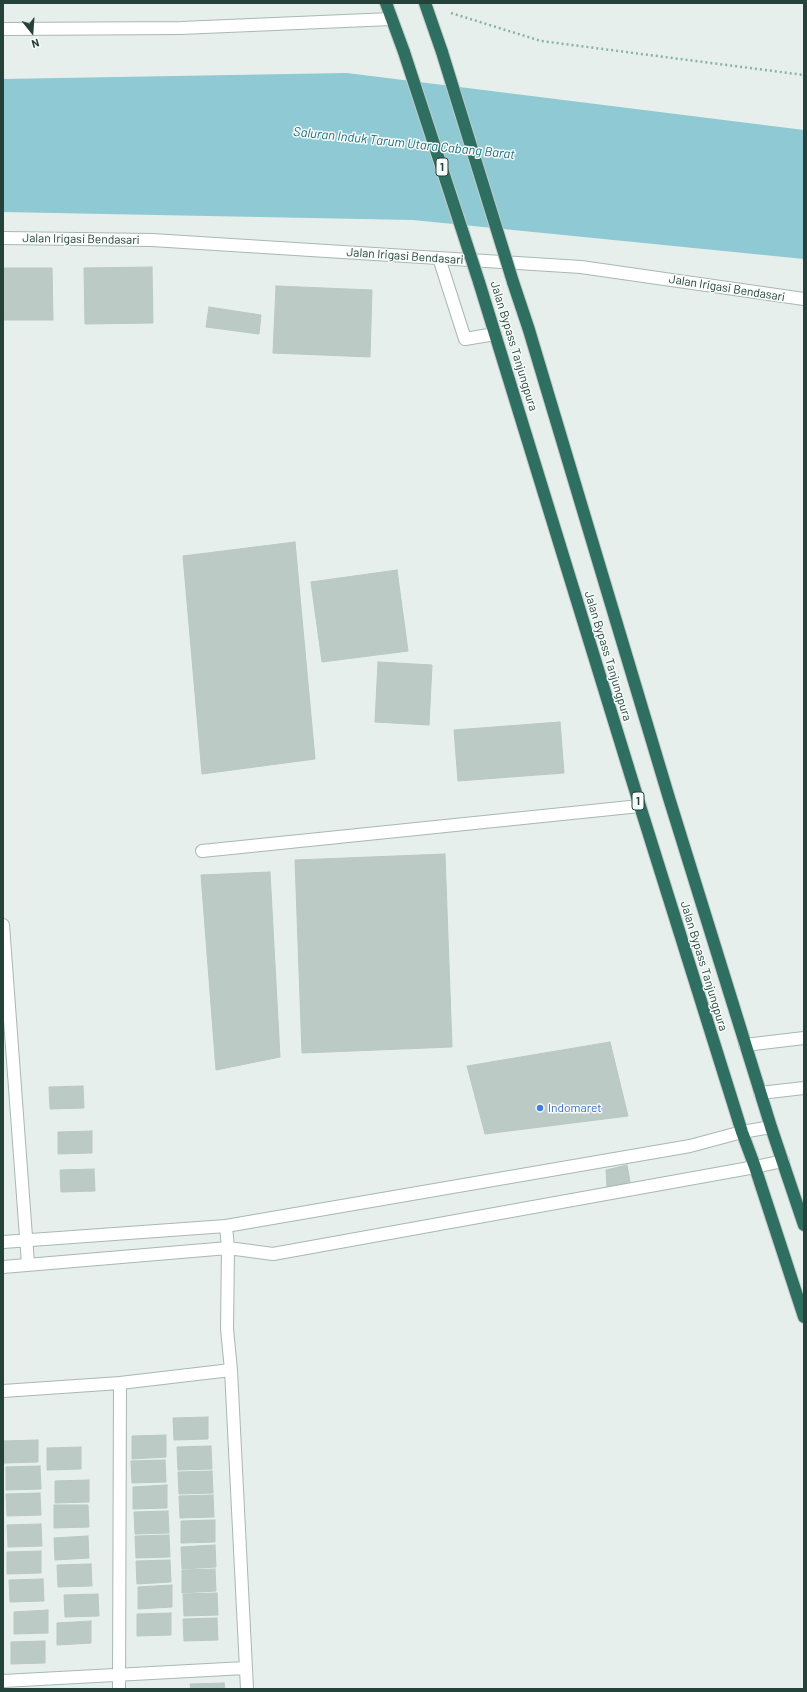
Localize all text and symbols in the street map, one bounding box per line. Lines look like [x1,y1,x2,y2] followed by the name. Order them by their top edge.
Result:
[12,12,52,52] north arrow
[30,37,41,51] text: N
[292,124,516,162] water label: Saluran Induk Tarum Utara Cabang Barat
[436,158,448,176] road number: 1
[22,231,140,247] street label: Jalan Irigasi Bendasari
[346,245,464,267] street label: Jalan Irigasi Bendasari
[668,272,786,304] street label: Jalan Irigasi Bendasari
[487,279,541,413] street label: Jalan Bypass Tanjungpura
[581,589,635,723] street label: Jalan Bypass Tanjungpura
[632,792,644,810] road number: 1
[677,899,731,1033] street label: Jalan Bypass Tanjungpura
[548,1101,602,1115] place label: Indomaret
[535,1103,545,1113] marker: Indomaret

